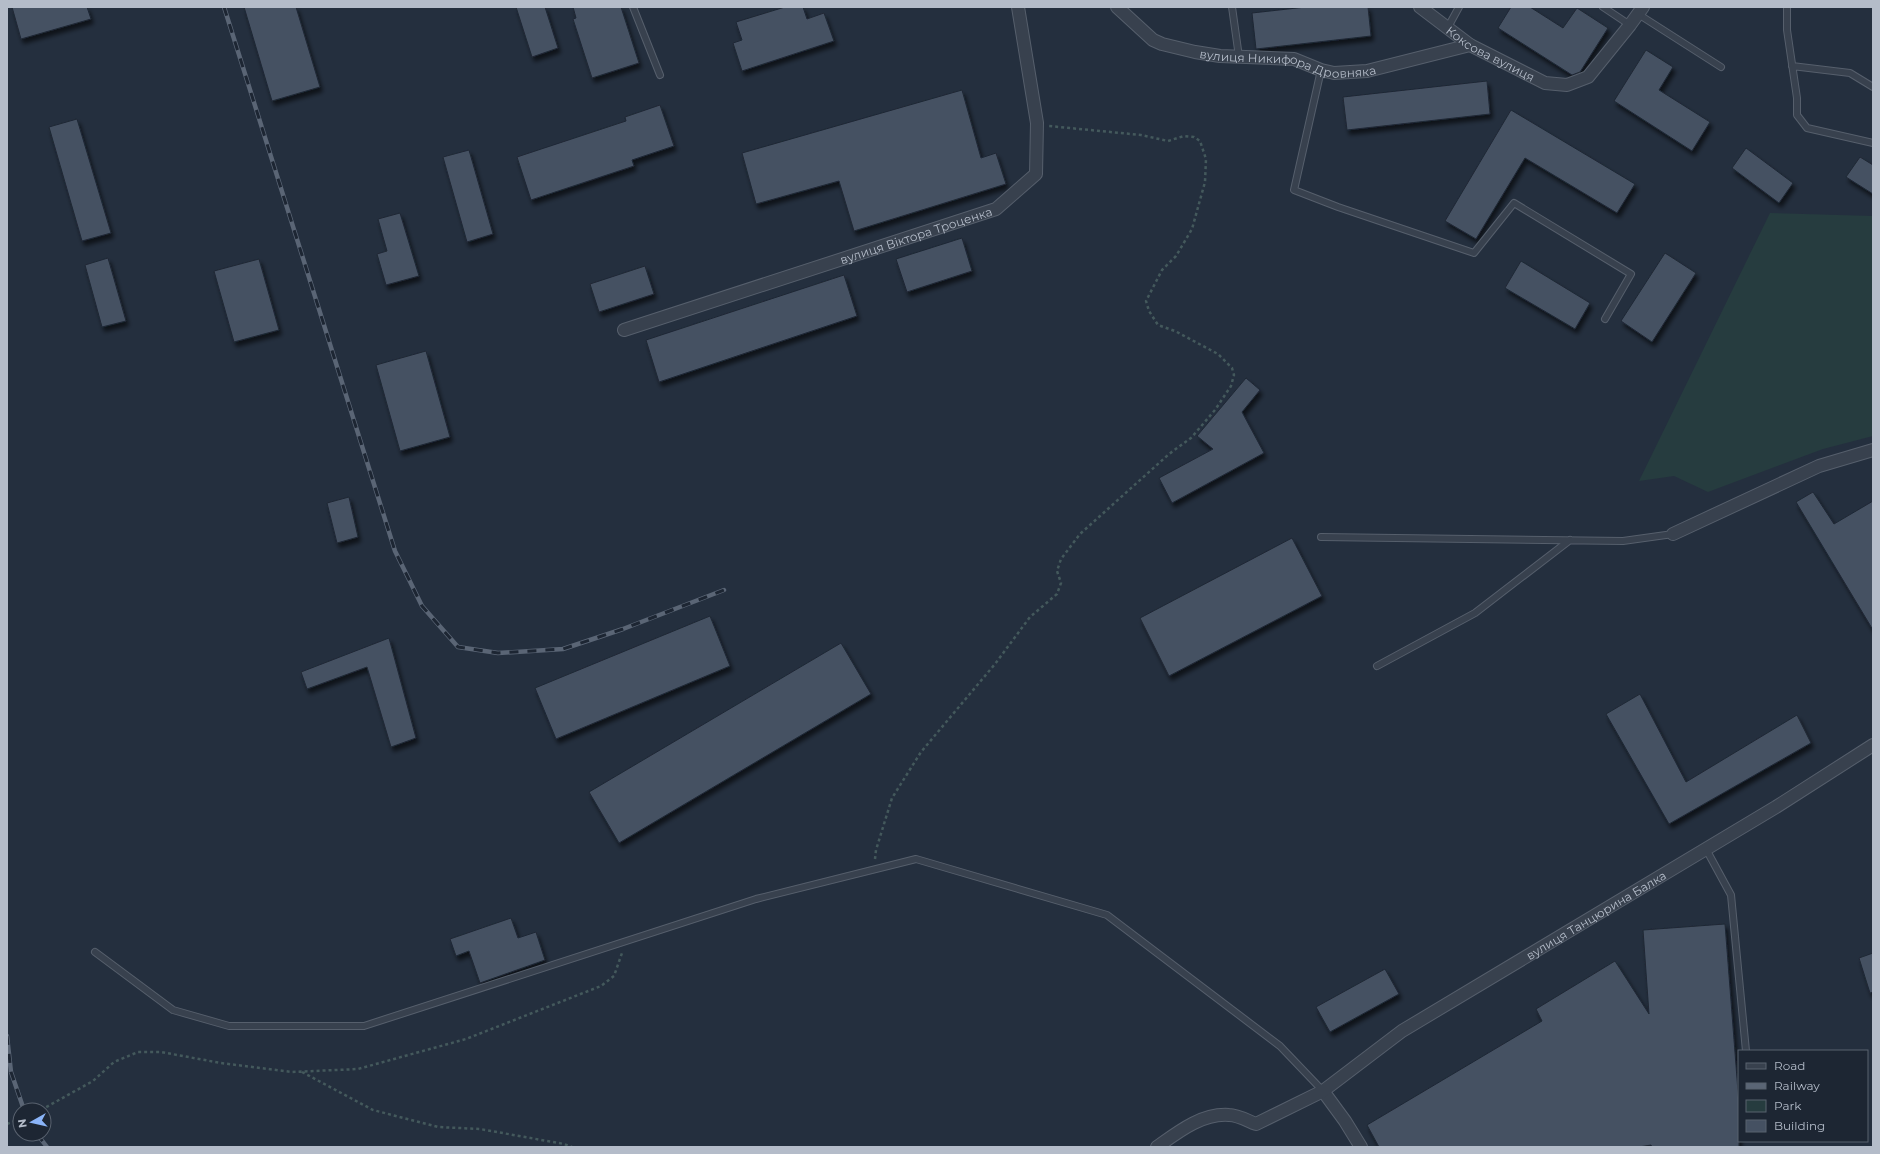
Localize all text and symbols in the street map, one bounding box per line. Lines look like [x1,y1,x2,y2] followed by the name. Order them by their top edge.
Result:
[1444,22,1537,84] street label: Коксова вулиця
[1199,45,1377,81] street label: вулиця Никифора Дровняка
[838,203,994,267] street label: вулиця Віктора Троценка
[1523,867,1669,963] street label: вулиця Танцюрина Балка
[1738,1050,1868,1142] legend
[1774,1058,1805,1073] text: Road
[1774,1078,1820,1093] text: Railway
[1774,1098,1802,1113] text: Park
[12,1102,52,1142] north arrow
[15,1118,30,1129] text: N
[1774,1118,1825,1133] text: Building

